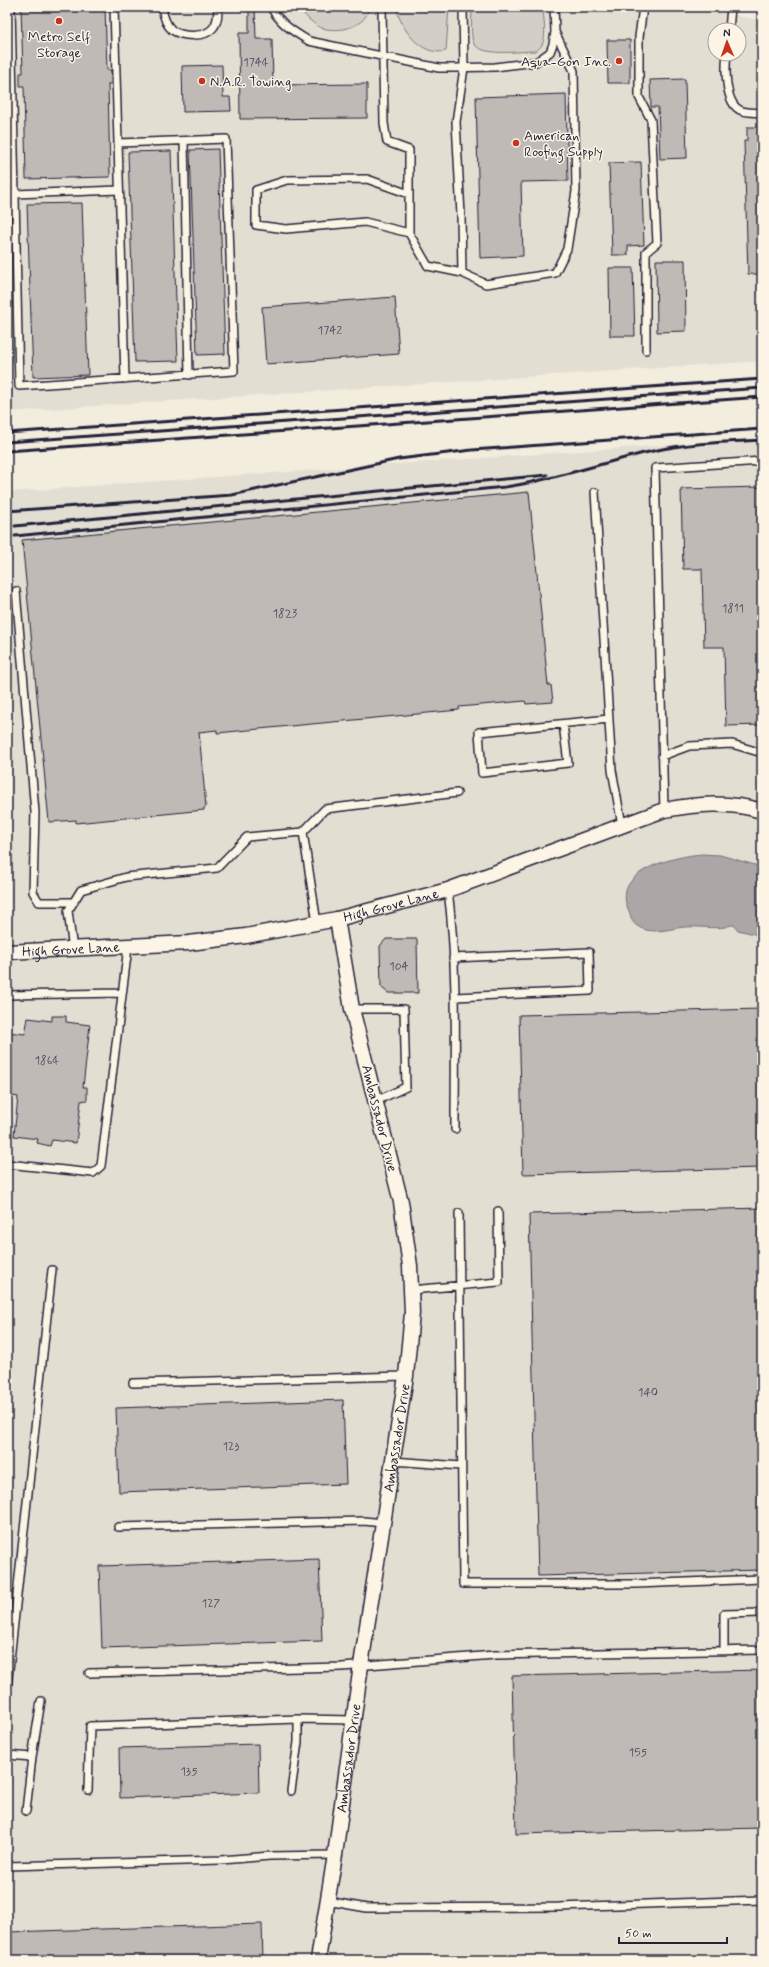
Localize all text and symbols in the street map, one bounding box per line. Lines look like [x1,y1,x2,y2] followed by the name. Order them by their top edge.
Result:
[54,16,64,26] marker: Metro Self Storage
[707,22,747,62] north arrow
[723,26,731,40] text: N
[28,28,90,62] place label: Metro Self Storage
[521,53,611,71] place label: Aqua-Gon Inc.
[243,55,269,71] house number: 1744
[614,56,624,66] marker: Aqua-Gon Inc.
[210,73,291,91] place label: N.A.R. Towing
[197,76,207,86] marker: N.A.R. Towing
[524,127,603,163] place label: American Roofing Supply
[511,138,521,148] marker: American Roofing Supply
[318,323,342,339] house number: 1742
[722,601,744,617] house number: 1811
[273,606,298,622] house number: 1823
[342,885,441,927] street label: High Grove Lane
[22,938,121,963] street label: High Grove Lane
[389,959,409,975] house number: 104
[35,1053,59,1069] house number: 1864
[357,1063,401,1174] street label: Ambassador Drive
[380,1382,415,1494] street label: Ambassador Drive
[638,1385,658,1401] house number: 140
[223,1439,239,1455] house number: 123
[202,1596,220,1612] house number: 127
[333,1703,366,1814] street label: Ambassador Drive
[629,1745,648,1761] house number: 155
[180,1764,198,1780] house number: 135
[619,1919,727,1945] scale bar
[625,1926,652,1942] text: 50 m

